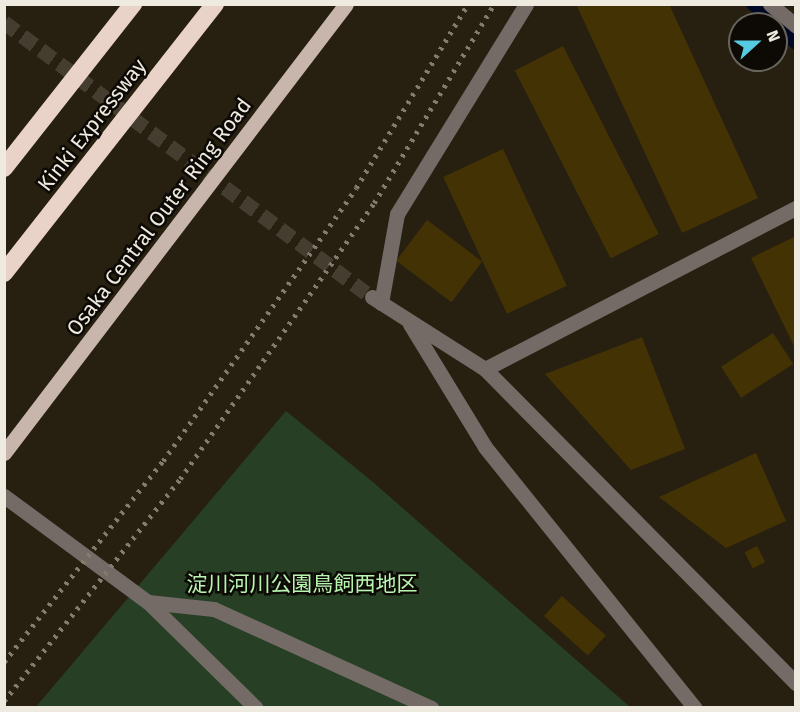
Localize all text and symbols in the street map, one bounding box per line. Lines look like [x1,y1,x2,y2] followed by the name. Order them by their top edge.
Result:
[728,12,788,72] north arrow
[763,28,784,44] text: N
[32,54,152,196] street label: Kinki Expressway
[61,93,257,341] street label: Osaka Central Outer Ring Road
[187,571,417,597] park label: 淀川河川公園鳥飼西地区

